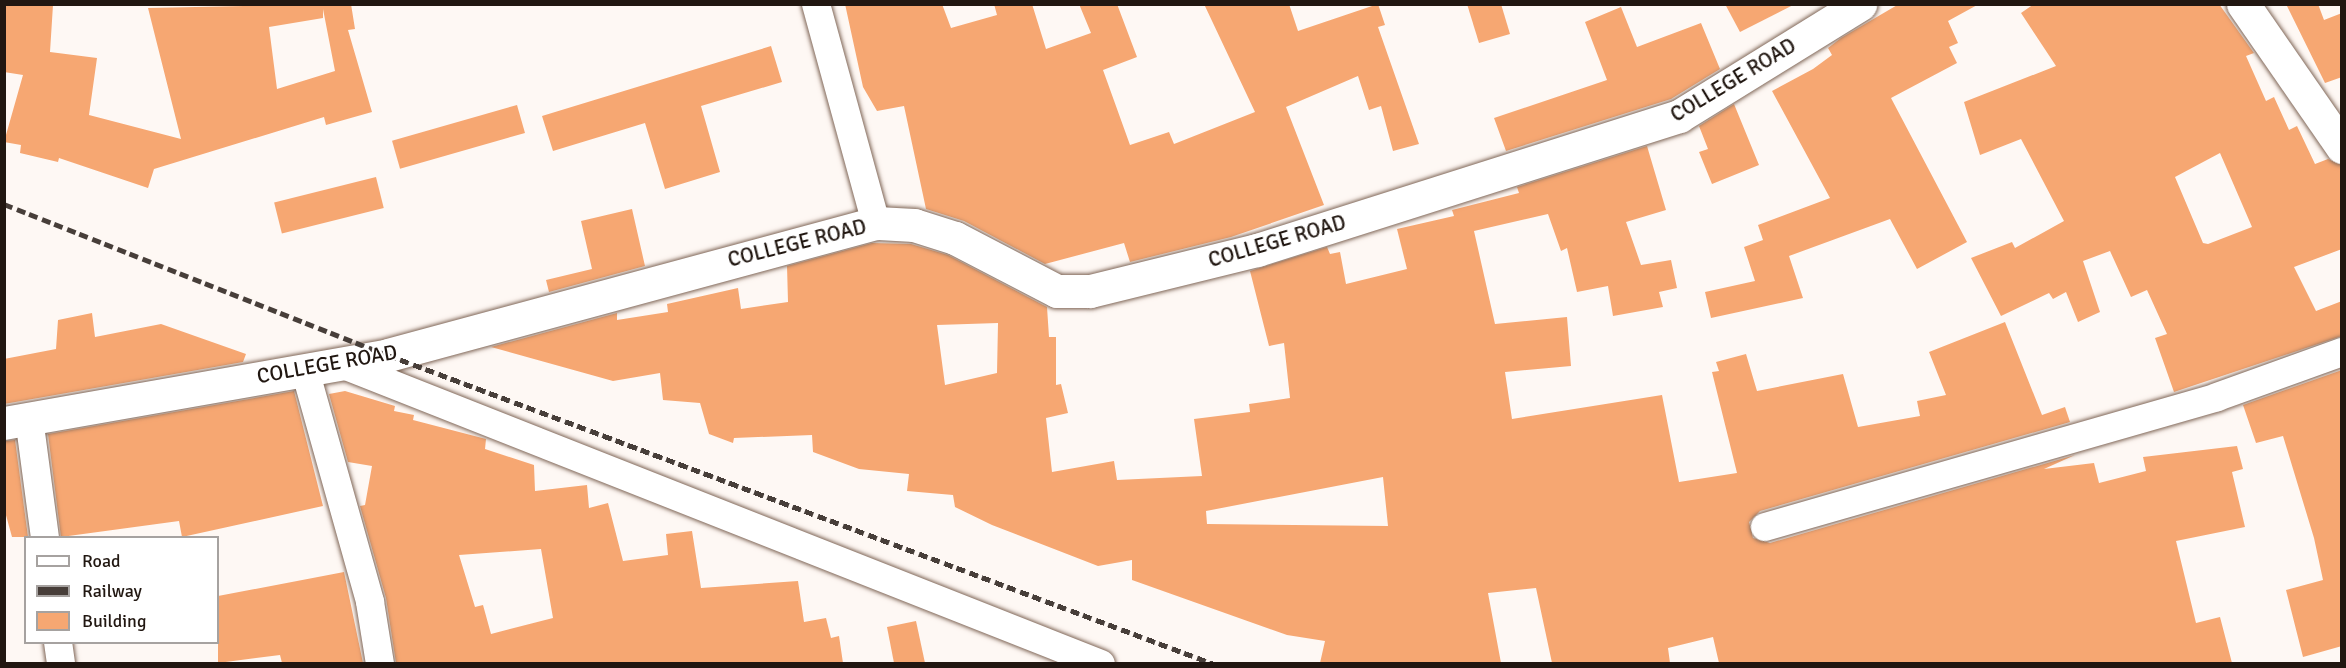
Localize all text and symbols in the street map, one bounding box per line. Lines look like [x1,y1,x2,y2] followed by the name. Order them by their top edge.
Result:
[1666,33,1800,127] street label: COLLEGE ROAD
[1205,209,1349,273] street label: COLLEGE ROAD
[725,214,869,272] street label: COLLEGE ROAD
[255,339,399,389] street label: COLLEGE ROAD
[24,536,219,644] legend
[82,550,121,572] text: Road
[82,580,142,602] text: Railway
[82,610,146,632] text: Building

